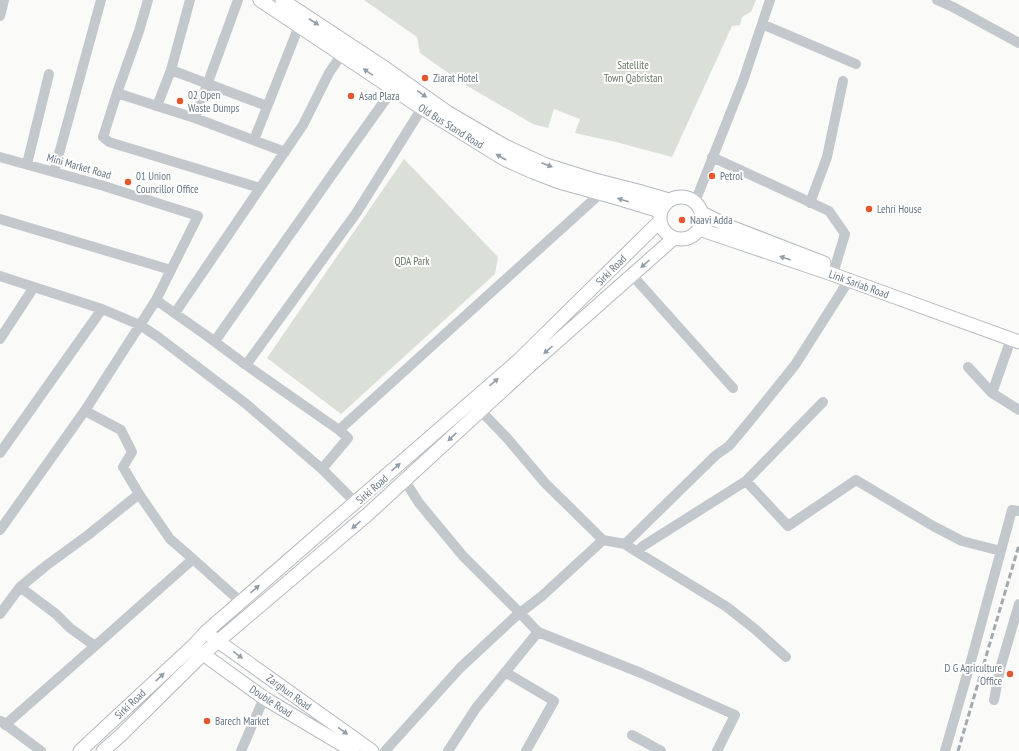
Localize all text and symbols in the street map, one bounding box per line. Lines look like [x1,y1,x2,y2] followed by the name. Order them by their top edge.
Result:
[308,18,320,25] one-way arrow
[604,58,663,85] park label: Satellite Town Qabristan
[362,68,373,76] one-way arrow
[433,71,479,85] place label: Ziarat Hotel
[420,73,430,83] marker: Ziarat Hotel
[188,88,239,115] place label: 02 Open Waste Dumps
[359,89,400,103] place label: Asad Plaza
[417,90,427,98] one-way arrow
[346,91,356,101] marker: Asad Plaza
[175,96,185,106] marker: 02 Open Waste Dumps
[416,100,487,152] street label: Old Bus Stand Road
[45,150,113,182] street label: Mini Market Road
[495,153,507,160] one-way arrow
[541,163,553,169] one-way arrow
[136,169,199,196] place label: 01 Union Councillor Office
[720,169,743,183] place label: Petrol
[707,171,717,181] marker: Petrol
[123,177,133,187] marker: 01 Union Councillor Office
[617,197,629,203] one-way arrow
[877,202,922,216] place label: Lehri House
[864,204,874,214] marker: Lehri House
[690,213,733,227] place label: Naavi Adda
[677,215,687,225] marker: Naavi Adda
[593,252,629,288] street label: Sirki Road
[394,254,430,268] park label: QDA Park
[778,255,790,261] one-way arrow
[640,259,650,268] one-way arrow
[827,267,891,301] street label: Link Sariab Road
[542,345,553,354] one-way arrow
[489,377,499,386] one-way arrow
[446,433,457,442] one-way arrow
[391,463,401,472] one-way arrow
[353,471,391,507] street label: Sirki Road
[350,520,361,529] one-way arrow
[250,584,261,593] one-way arrow
[232,651,243,659] one-way arrow
[945,661,1002,688] place label: D G Agriculture Office
[1005,669,1015,679] marker: D G Agriculture Office
[264,671,314,713] street label: Zarghun Road
[155,672,165,682] one-way arrow
[247,682,295,720] street label: Double Road
[111,686,149,722] street label: Sirki Road
[215,714,269,728] place label: Barech Market
[202,716,212,726] marker: Barech Market
[338,727,349,735] one-way arrow

